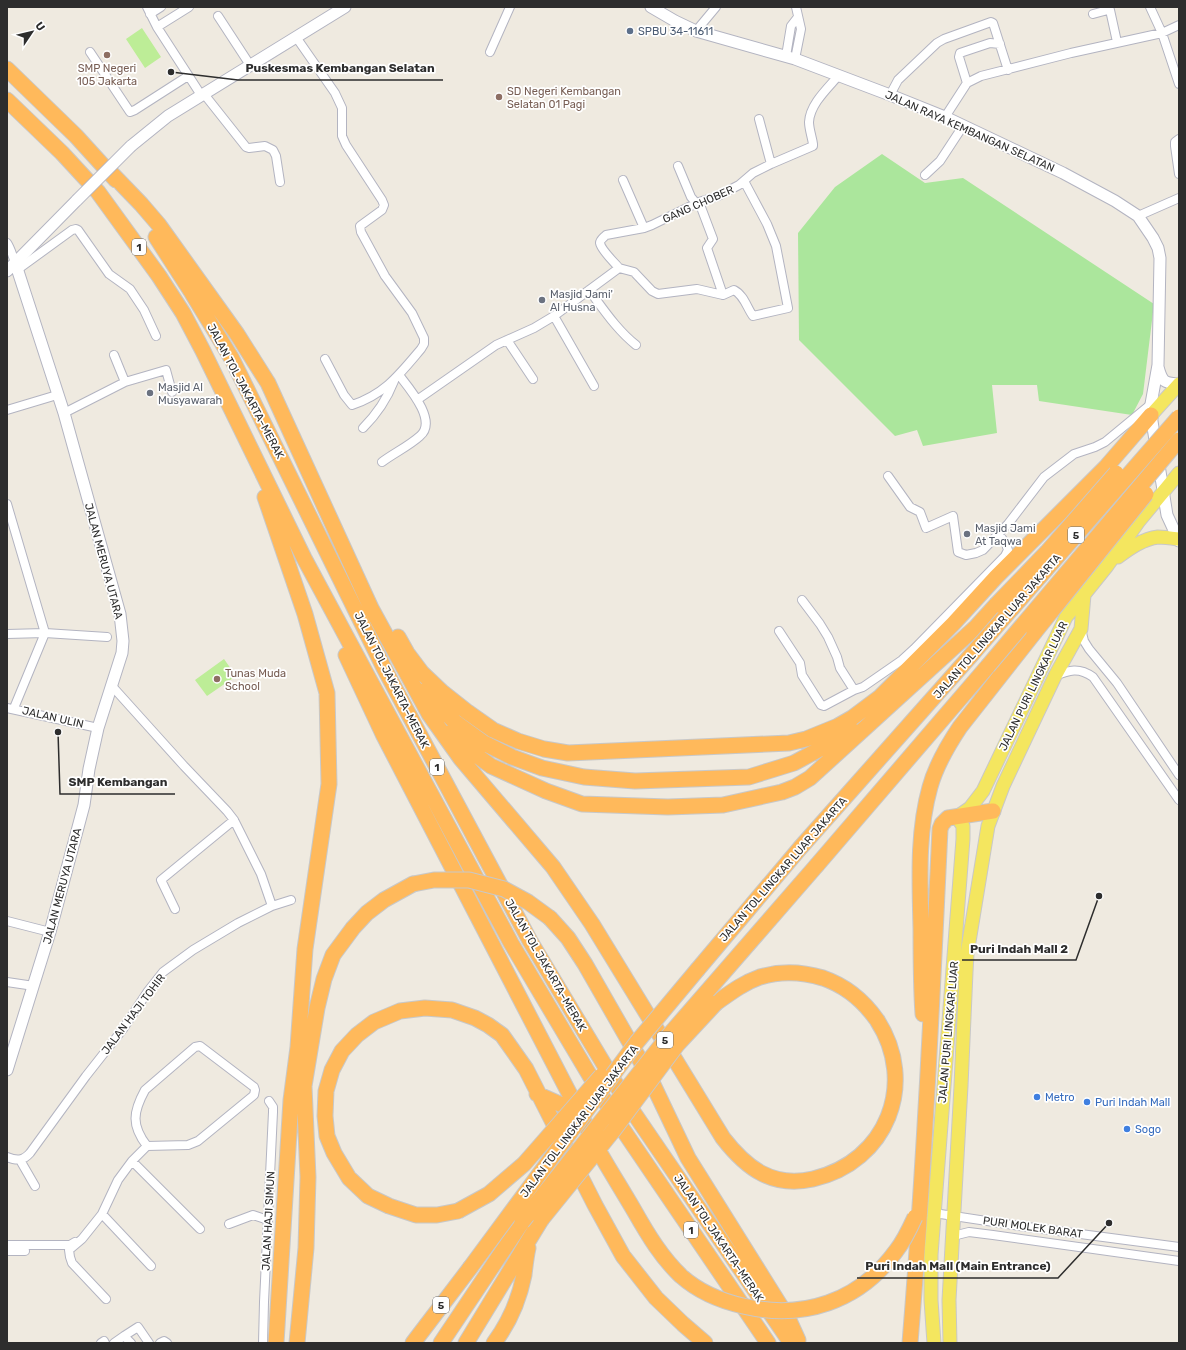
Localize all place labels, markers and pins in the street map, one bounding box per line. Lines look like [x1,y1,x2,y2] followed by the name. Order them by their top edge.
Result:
[638,25,713,38] place label: SPBU 34-11611
[625,26,635,36] marker: SPBU 34-11611
[102,50,112,60] marker: SMP Negeri 105 Jakarta
[238,56,443,80] callout: Puskesmas Kembangan Selatan
[77,62,137,88] place label: SMP Negeri 105 Jakarta
[507,85,621,111] place label: SD Negeri Kembangan Selatan 01 Pagi
[494,92,504,102] marker: SD Negeri Kembangan Selatan 01 Pagi
[550,288,613,314] place label: Masjid Jami' Al Husna
[537,295,547,305] marker: Masjid Jami' Al Husna
[158,381,222,407] place label: Masjid Al Musyawarah
[145,388,155,398] marker: Masjid Al Musyawarah
[975,522,1036,548] place label: Masjid Jami At Taqwa
[962,529,972,539] marker: Masjid Jami At Taqwa
[225,667,286,693] place label: Tunas Muda School
[212,674,222,684] marker: Tunas Muda School
[60,770,175,794] callout: SMP Kembangan
[962,936,1076,960] callout: Puri Indah Mall 2
[1045,1091,1075,1104] place label: Metro
[1032,1092,1042,1102] marker: Metro
[1095,1096,1170,1109] place label: Puri Indah Mall
[1082,1097,1092,1107] marker: Puri Indah Mall
[1135,1123,1161,1136] place label: Sogo
[1122,1124,1132,1134] marker: Sogo
[857,1254,1058,1278] callout: Puri Indah Mall (Main Entrance)

